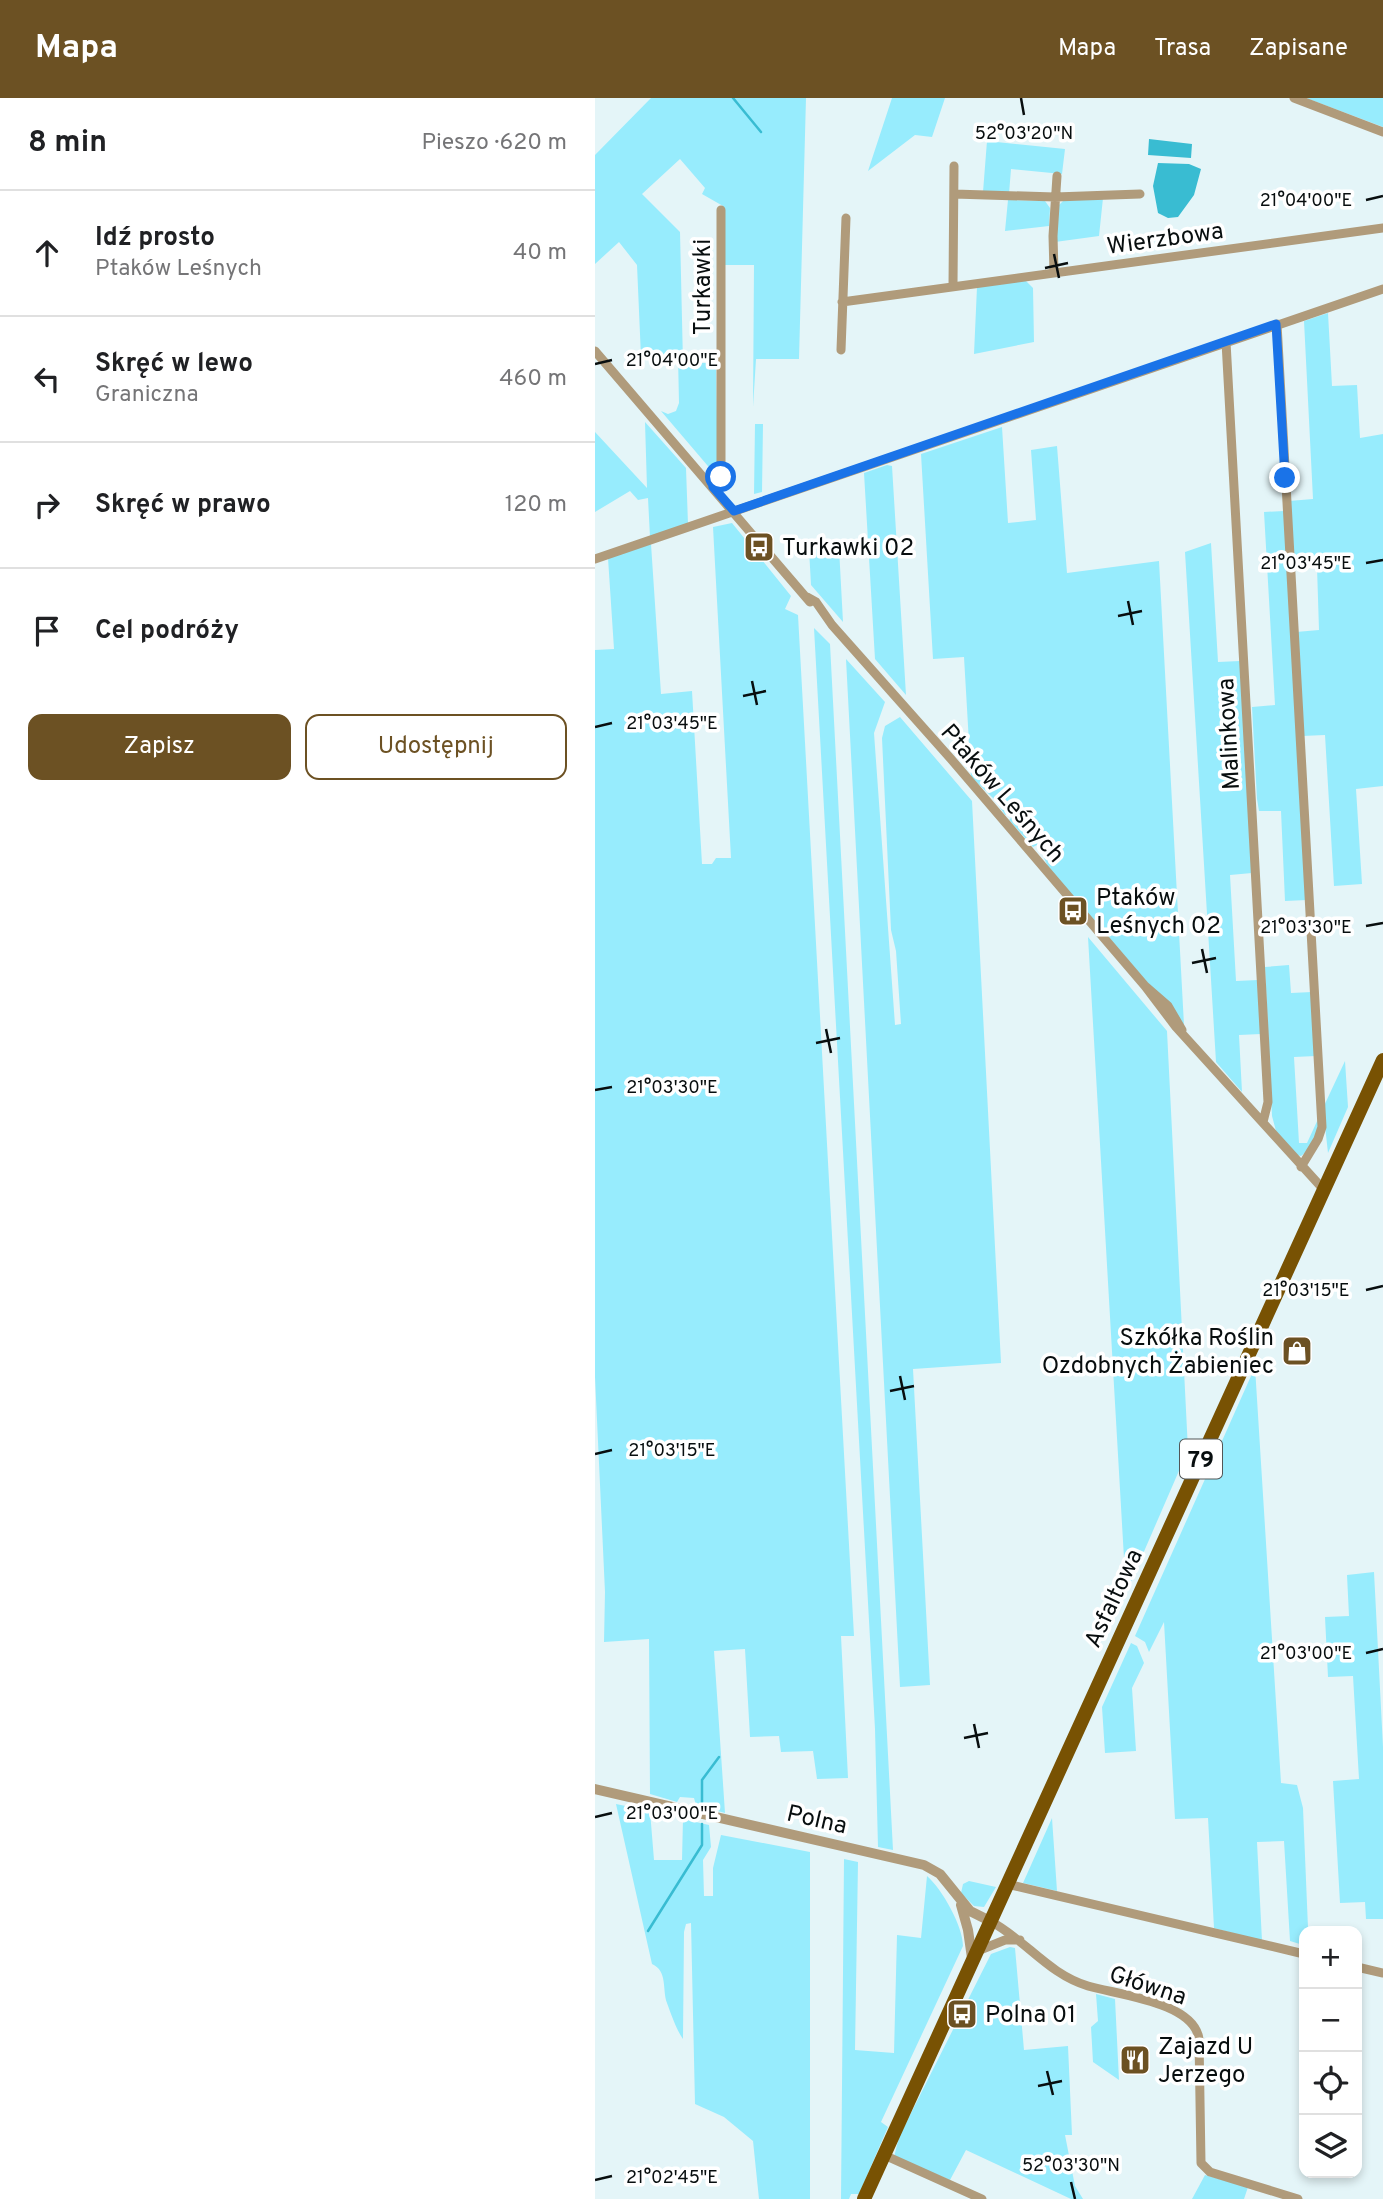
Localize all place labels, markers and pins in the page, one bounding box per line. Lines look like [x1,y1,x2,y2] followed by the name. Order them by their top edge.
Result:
[742,530,776,564] bus stop icon: Turkawki 02
[782,534,914,564] place label: Turkawki 02
[1096,884,1221,942] place label: Ptaków Leśnych 02
[1056,894,1090,928] bus stop icon: Ptaków Leśnych 02
[1042,1324,1274,1382] place label: Szkółka Roślin Ozdobnych Żabieniec
[1280,1334,1314,1368] shop icon: Szkółka Roślin Ozdobnych Żabieniec
[945,1997,979,2031] bus stop icon: Polna 01
[985,2001,1076,2031] place label: Polna 01
[1158,2033,1253,2091] place label: Zajazd U Jerzego
[1118,2043,1152,2077] restaurant icon: Zajazd U Jerzego

